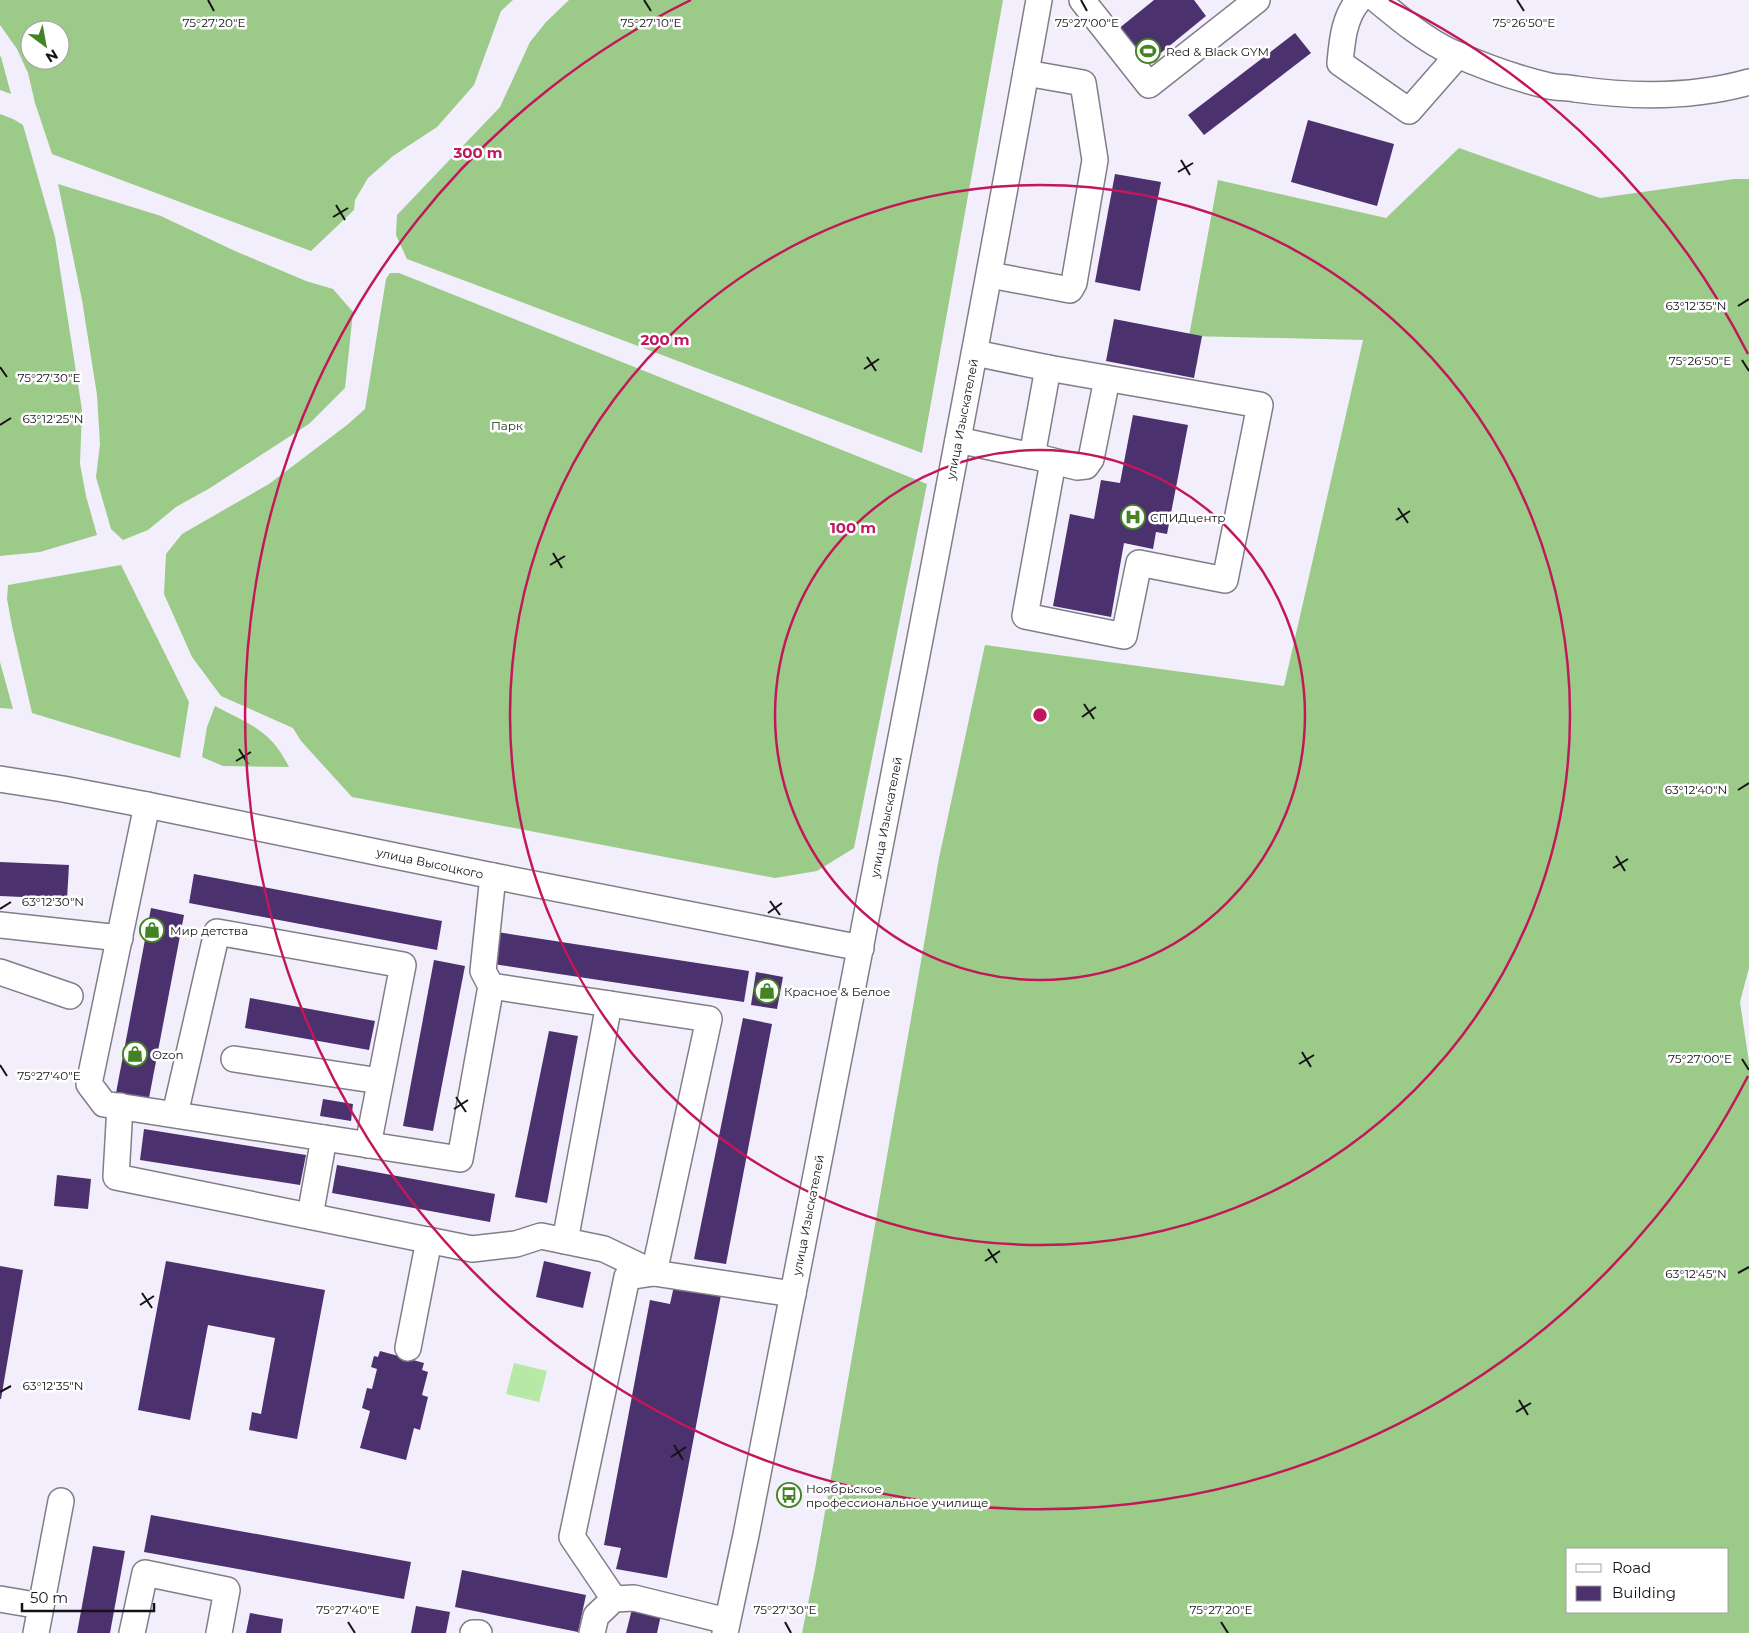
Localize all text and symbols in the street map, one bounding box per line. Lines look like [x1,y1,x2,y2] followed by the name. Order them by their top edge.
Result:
[182,15,246,30] text: 75°27'20"E
[621,15,681,30] text: 75°27'10"E
[1055,15,1119,30] text: 75°27'00"E
[1493,15,1555,30] text: 75°26'50"E
[20,20,70,70] north arrow
[1135,38,1161,64] sports icon: Red & Black GYM
[1166,44,1269,59] place label: Red & Black GYM
[42,45,61,67] text: N
[452,143,503,162] text: 300 m
[1666,298,1726,313] text: 63°12'35"N
[640,330,690,349] text: 200 m
[1669,353,1731,368] text: 75°26'50"E
[943,357,981,482] street label: улица Изыскателей
[17,370,81,385] text: 75°27'30"E
[22,411,84,426] text: 63°12'25"N
[491,418,523,433] park label: Парк
[1120,504,1146,530] hospital icon: СПИДцентр
[1150,510,1225,525] place label: СПИДцентр
[830,518,876,537] text: 100 m
[1031,706,1049,724] centre of rings
[867,755,905,880] street label: улица Изыскателей
[1665,782,1727,797] text: 63°12'40"N
[374,844,485,882] street label: улица Высоцкого
[22,894,84,909] text: 63°12'30"N
[139,917,165,943] shop icon: Мир детства
[170,923,248,938] place label: Мир детства
[754,978,780,1004] shop icon: Красное & Белое
[784,984,890,999] place label: Красное & Белое
[122,1041,148,1067] shop icon: Ozon
[152,1047,184,1062] place label: Ozon
[1668,1051,1732,1066] text: 75°27'00"E
[17,1068,81,1083] text: 75°27'40"E
[789,1153,827,1278] street label: улица Изыскателей
[1665,1266,1727,1281] text: 63°12'45"N
[23,1378,83,1393] text: 63°12'35"N
[806,1481,988,1510] place label: Ноябрьское профессиональное училище
[776,1482,802,1508] bus stop icon: Ноябрьское профессиональное училище
[1566,1548,1729,1613] legend
[1612,1558,1651,1577] text: Road
[22,1580,155,1612] scale bar
[1612,1583,1676,1602] text: Building
[30,1588,68,1607] text: 50 m
[316,1602,380,1617] text: 75°27'40"E
[753,1602,817,1617] text: 75°27'30"E
[1189,1602,1253,1617] text: 75°27'20"E

